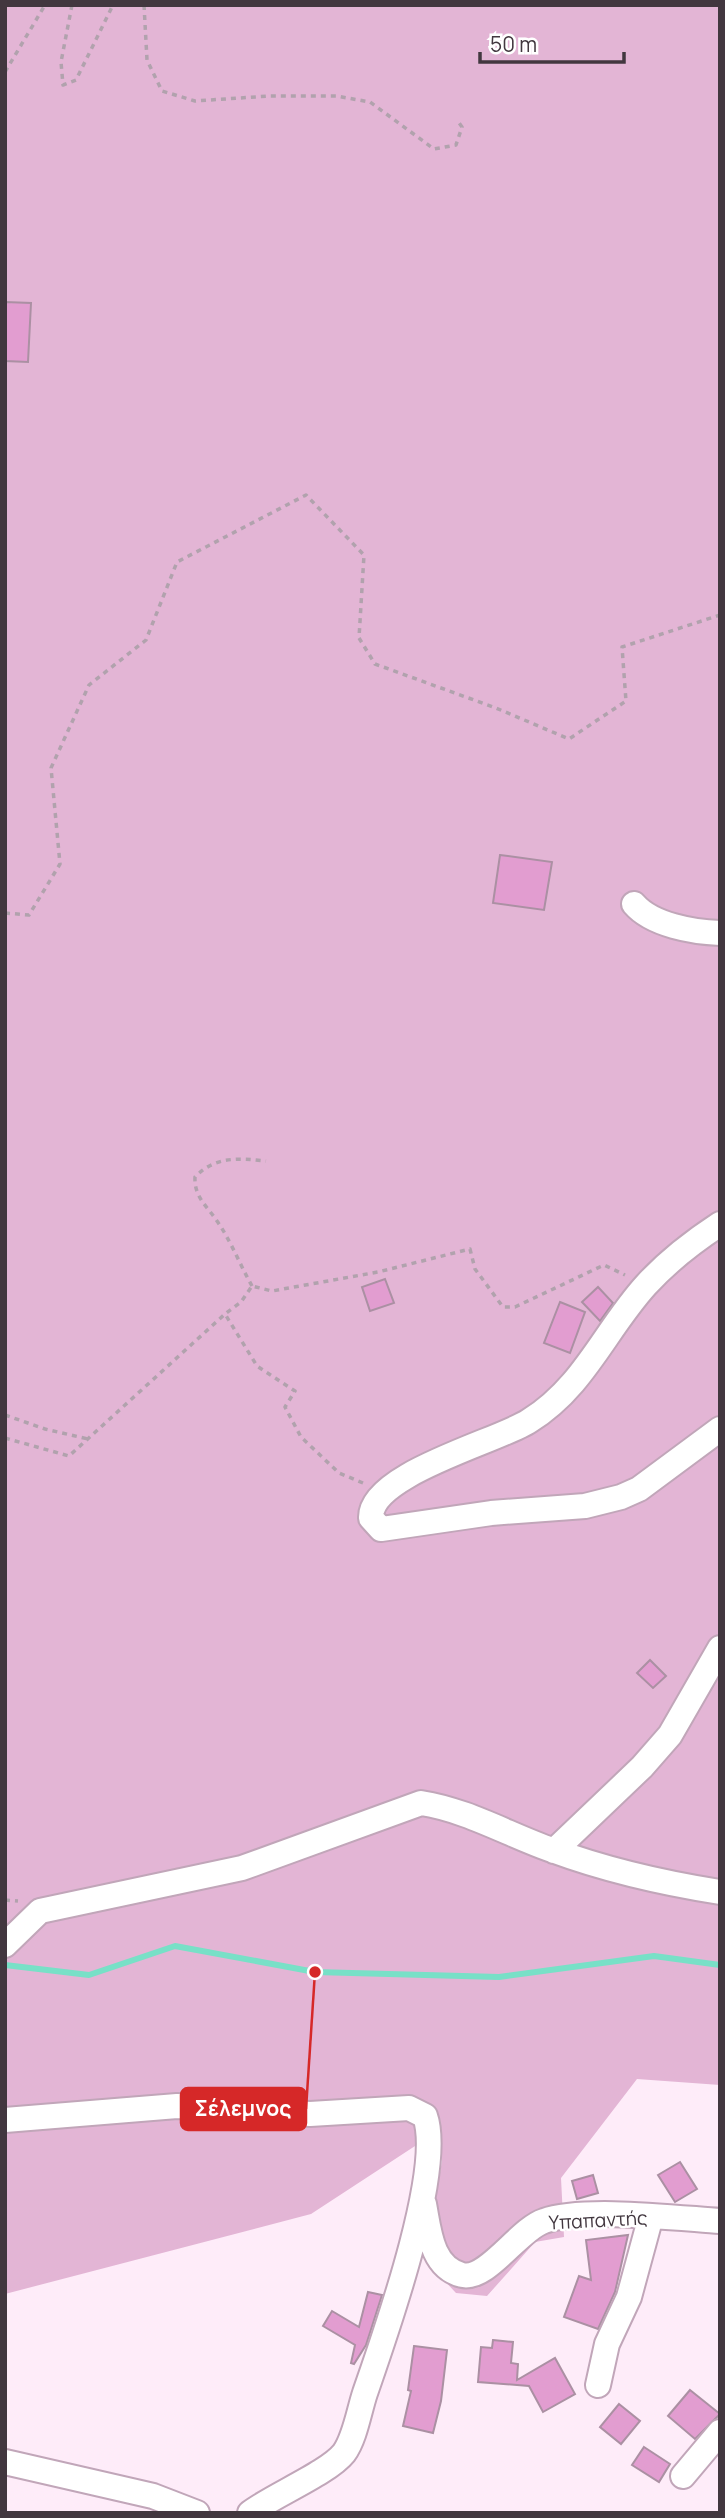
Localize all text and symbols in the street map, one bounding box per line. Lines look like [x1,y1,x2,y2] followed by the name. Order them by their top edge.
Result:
[480,21,624,65] scale bar
[490,30,537,58] text: 50 m
[181,2088,306,2130] callout: Σέλεμνος
[195,2094,291,2122] text: Σέλεμνος
[548,2204,648,2236] street label: Υπαπαντής

